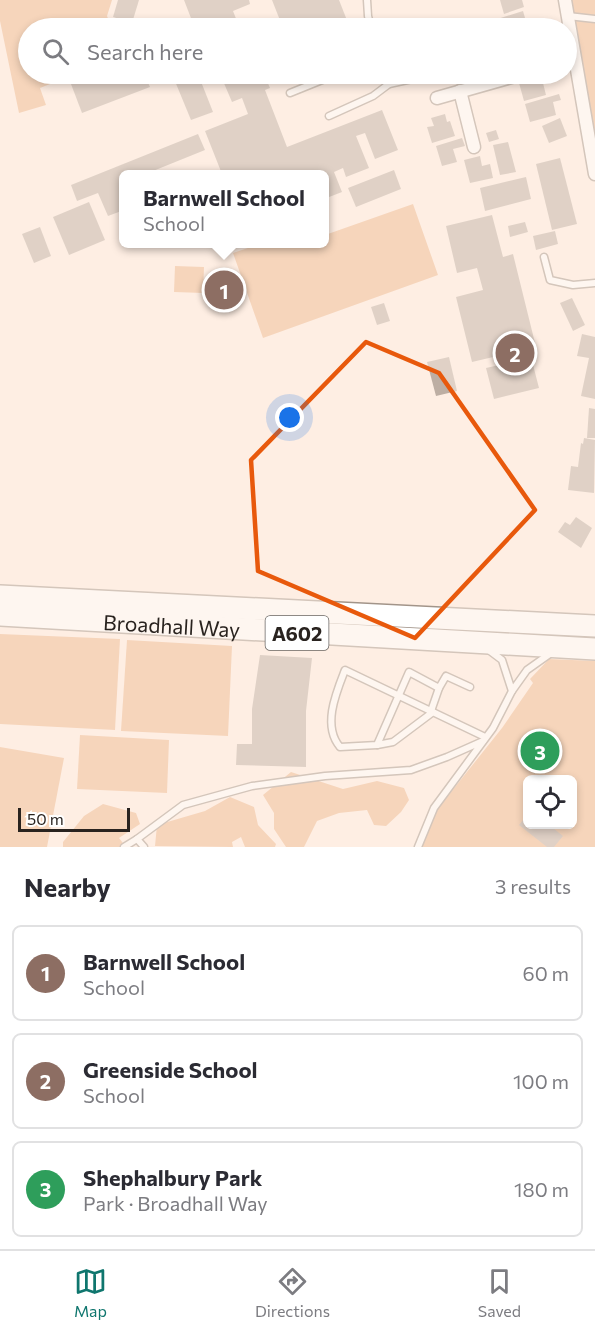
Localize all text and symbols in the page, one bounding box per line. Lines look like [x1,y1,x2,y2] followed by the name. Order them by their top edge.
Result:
[18,18,577,84] search box
[39,35,72,68] icon: search
[87,38,203,65] text: Search here
[119,170,329,248] popup
[143,184,305,211] text: Barnwell School
[143,211,205,235] text: School
[204,268,244,312] pin: 1
[496,330,534,376] pin: 2
[275,403,304,432] your location
[103,608,241,641] street label: Broadhall Way
[266,616,328,650] road number: A602
[520,728,560,774] pin: 3
[523,775,577,829] map controls
[523,775,577,829] button: locate
[18,805,130,832] scale bar
[27,809,64,828] text: 50 m
[24,871,111,902] text: Nearby
[495,874,571,898] text: 3 results
[83,948,245,975] text: Barnwell School
[41,961,50,985] text: 1
[523,961,569,985] text: 60 m
[83,975,145,999] text: School
[83,1056,258,1083] text: Greenside School
[40,1069,51,1093] text: 2
[513,1069,569,1093] text: 100 m
[83,1083,145,1107] text: School
[83,1164,262,1191] text: Shephalbury Park
[40,1177,51,1201] text: 3
[514,1177,569,1201] text: 180 m
[83,1191,268,1215] text: Park · Broadhall Way
[74,1265,107,1320] tab: Map
[255,1265,330,1320] tab: Directions
[478,1265,521,1320] tab: Saved

